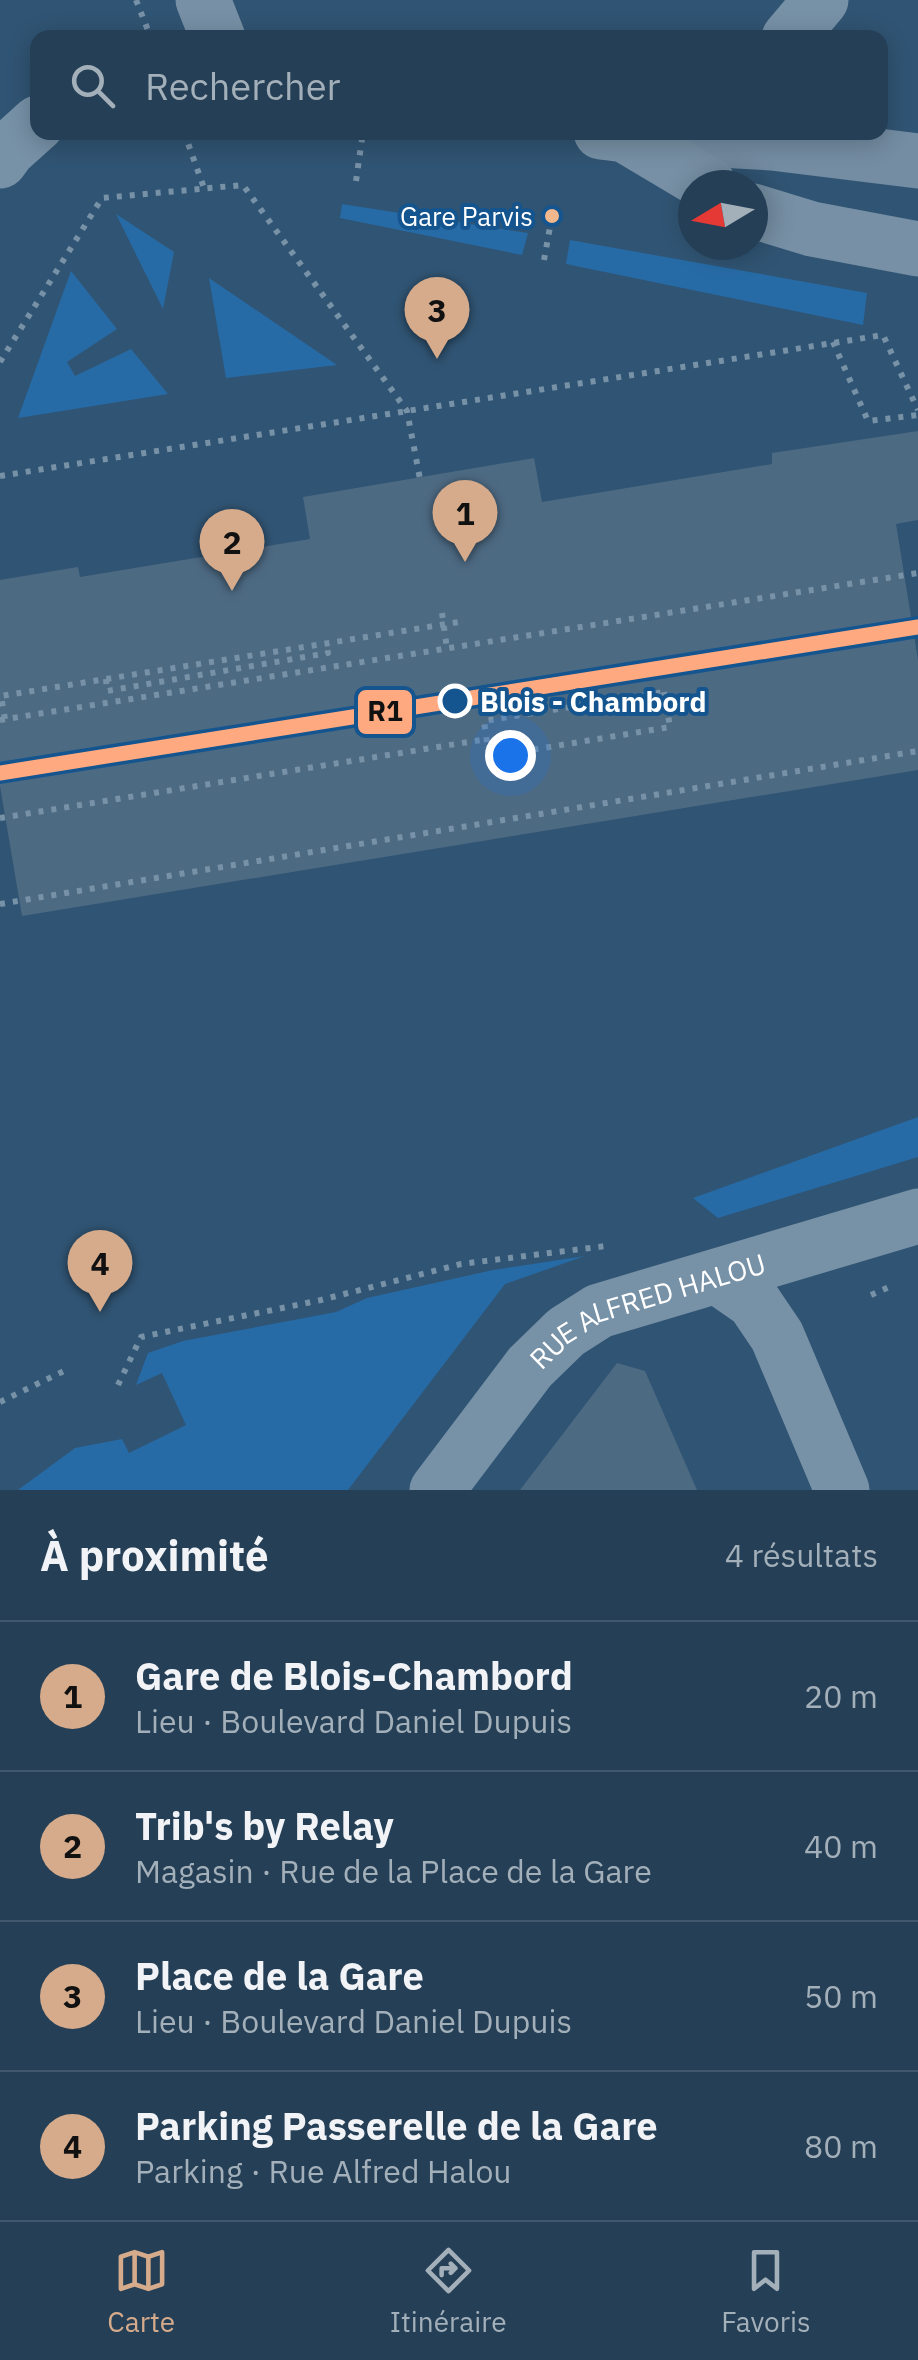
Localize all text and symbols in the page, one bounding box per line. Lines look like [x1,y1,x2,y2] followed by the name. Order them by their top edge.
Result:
[30,30,888,140] search box
[65,58,120,113] icon: search
[145,61,340,110] text: Rechercher
[678,170,768,260] north arrow
[400,199,533,233] place label: Gare Parvis
[542,206,562,226] marker: Gare Parvis
[404,276,470,359] pin: 3
[432,480,498,562] pin: 1
[200,508,264,591] pin: 2
[480,683,707,720] place label: Blois - Chambord
[439,685,471,717] marker: Blois - Chambord
[356,688,414,736] line badge: R1
[367,692,403,729] text: R1
[485,730,536,781] your location
[68,1230,132,1312] pin: 4
[521,1244,770,1376] street label: RUE ALFRED HALOU
[40,1528,269,1583] text: À proximité
[725,1534,878,1576] text: 4 résultats
[135,1651,573,1700] text: Gare de Blois-Chambord
[63,1675,82,1717] text: 1
[804,1675,878,1717] text: 20 m
[135,1700,572,1742] text: Lieu · Boulevard Daniel Dupuis
[135,1801,394,1850] text: Trib's by Relay
[63,1825,82,1867] text: 2
[804,1825,878,1867] text: 40 m
[135,1850,652,1892] text: Magasin · Rue de la Place de la Gare
[135,1951,424,2000] text: Place de la Gare
[63,1975,82,2017] text: 3
[804,1975,878,2017] text: 50 m
[135,2000,572,2042] text: Lieu · Boulevard Daniel Dupuis
[135,2101,658,2150] text: Parking Passerelle de la Gare
[63,2125,82,2167] text: 4
[804,2125,878,2167] text: 80 m
[135,2150,512,2192] text: Parking · Rue Alfred Halou
[107,2243,175,2340] tab: Carte
[390,2243,507,2340] tab: Itinéraire
[721,2243,811,2340] tab: Favoris

